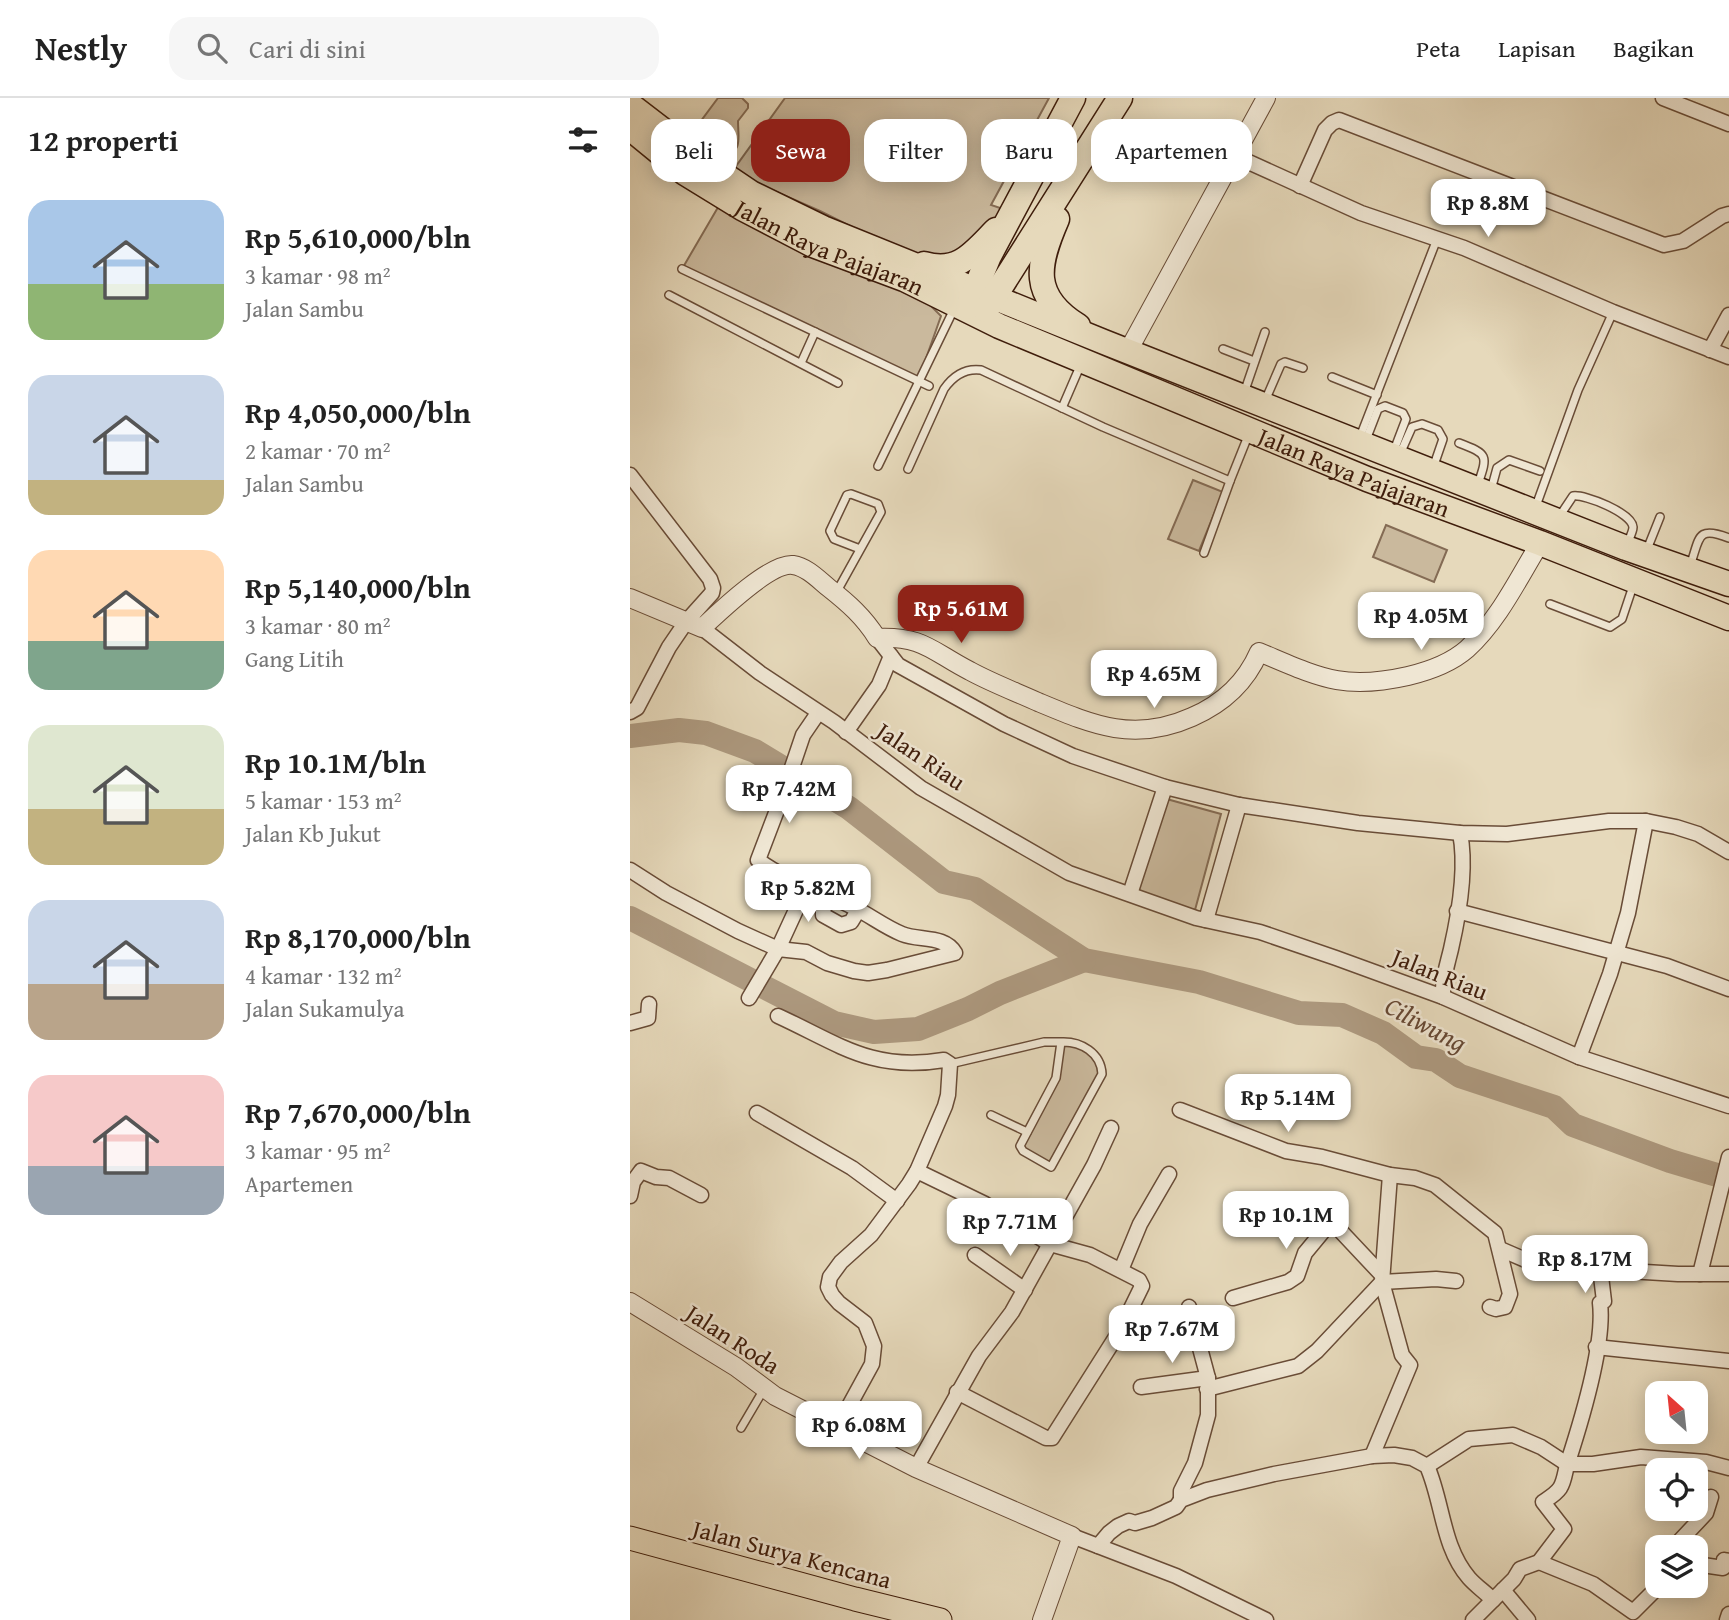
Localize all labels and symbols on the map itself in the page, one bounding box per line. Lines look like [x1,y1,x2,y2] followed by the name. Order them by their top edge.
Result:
[1423,180,1553,239] pin: Rp 8.8M
[725,189,931,304] street label: Jalan Raya Pajajaran
[1250,417,1455,526] street label: Jalan Raya Pajajaran
[889,586,1033,645] pin: Rp 5.61M
[1349,592,1493,652] pin: Rp 4.05M
[1082,650,1226,710] pin: Rp 4.65M
[867,712,973,799] street label: Jalan Riau
[717,766,861,825] pin: Rp 7.42M
[736,864,880,924] pin: Rp 5.82M
[1384,938,1493,1009] street label: Jalan Riau
[1378,986,1474,1062] water label: Ciliwung
[1216,1074,1360,1134] pin: Rp 5.14M
[1214,1192,1358,1251] pin: Rp 10.1M
[938,1198,1082,1258] pin: Rp 7.71M
[1513,1236,1657,1295] pin: Rp 8.17M
[677,1294,788,1383] street label: Jalan Roda
[1100,1306,1244,1365] pin: Rp 7.67M
[1645,1381,1708,1444] north arrow
[787,1402,931,1461] pin: Rp 6.08M
[686,1510,896,1598] street label: Jalan Surya Kencana

